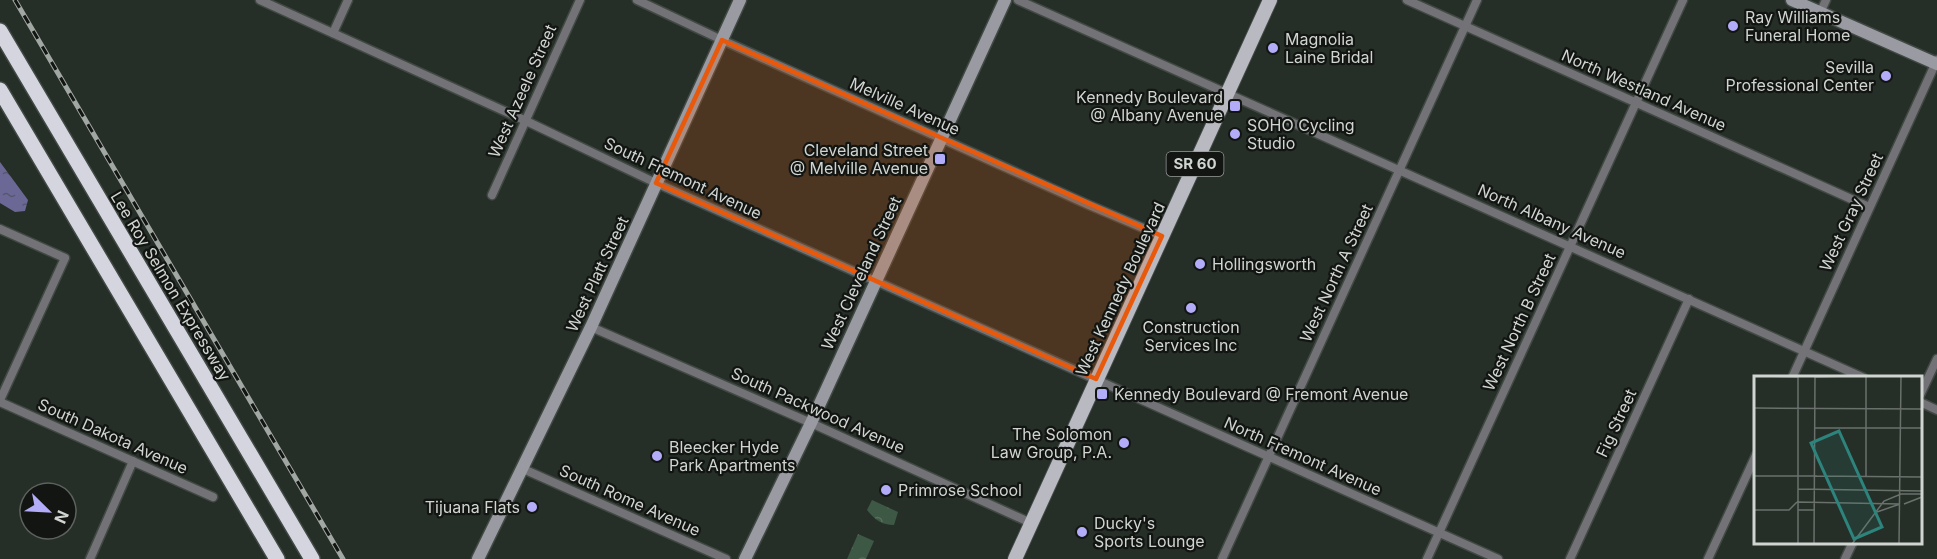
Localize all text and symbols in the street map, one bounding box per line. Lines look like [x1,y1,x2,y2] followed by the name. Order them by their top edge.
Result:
[1745,7,1850,45] place label: Ray Williams Funeral Home
[1726,19,1740,33] marker: Ray Williams Funeral Home
[484,21,560,161] street label: West Azeele Street
[1285,29,1373,67] place label: Magnolia Laine Bridal
[1266,41,1280,55] marker: Magnolia Laine Bridal
[1559,45,1729,135] street label: North Westland Avenue
[1726,57,1874,95] place label: Sevilla Professional Center
[1879,69,1893,83] marker: Sevilla Professional Center
[847,73,963,139] street label: Melville Avenue
[1076,87,1223,125] place label: Kennedy Boulevard @ Albany Avenue
[1228,99,1242,113] marker: Kennedy Boulevard @ Albany Avenue
[1247,115,1355,153] place label: SOHO Cycling Studio
[1228,127,1242,141] marker: SOHO Cycling Studio
[601,133,765,223] street label: South Fremont Avenue
[790,140,928,178] place label: Cleveland Street @ Melville Avenue
[1815,150,1887,274] street label: West Gray Street
[933,152,947,166] marker: Cleveland Street @ Melville Avenue
[1166,152,1224,176] road number: SR 60
[1475,179,1629,263] street label: North Albany Avenue
[107,188,235,384] street label: Lee Roy Selmon Expressway
[817,193,905,353] street label: West Cleveland Street
[1071,199,1169,379] street label: West Kennedy Boulevard
[1295,201,1377,345] street label: West North A Street
[561,213,633,335] street label: West Platt Street
[1478,250,1560,394] street label: West North B Street
[1212,254,1316,274] place label: Hollingsworth
[1193,257,1207,271] marker: Hollingsworth
[1184,301,1198,315] marker: Construction Services Inc
[1142,317,1240,355] place label: Construction Services Inc
[728,363,908,457] street label: South Packwood Avenue
[1754,376,1922,544] inset map
[1114,384,1408,404] place label: Kennedy Boulevard @ Fremont Avenue
[1592,386,1640,460] street label: Fig Street
[1095,387,1109,401] marker: Kennedy Boulevard @ Fremont Avenue
[35,394,191,478] street label: South Dakota Avenue
[1221,412,1385,500] street label: North Fremont Avenue
[991,424,1112,462] place label: The Solomon Law Group, P.A.
[1117,436,1131,450] marker: The Solomon Law Group, P.A.
[669,437,796,475] place label: Bleecker Hyde Park Apartments
[650,449,664,463] marker: Bleecker Hyde Park Apartments
[556,460,704,540] street label: South Rome Avenue
[898,480,1022,500] place label: Primrose School
[18,481,78,541] north arrow
[879,483,893,497] marker: Primrose School
[425,497,520,517] place label: Tijuana Flats
[525,500,539,514] marker: Tijuana Flats
[50,507,73,527] text: N
[1094,513,1205,551] place label: Ducky's Sports Lounge
[1075,525,1089,539] marker: Ducky's Sports Lounge

